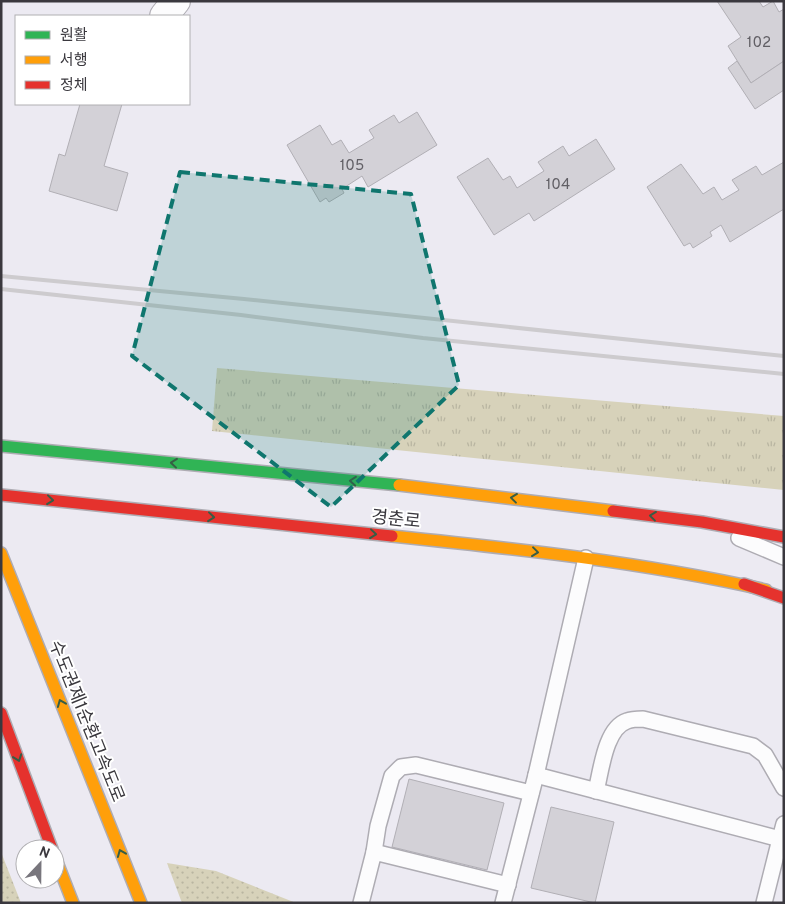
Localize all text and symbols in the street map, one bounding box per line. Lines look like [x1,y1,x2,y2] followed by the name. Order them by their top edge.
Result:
[15,15,190,105] legend
[60,27,88,46] text: 원활
[747,34,771,53] house number: 102
[60,52,88,71] text: 서행
[60,77,88,96] text: 정체
[340,157,364,176] house number: 105
[546,176,570,195] house number: 104
[169,458,177,469] one-way arrow
[349,476,357,487] one-way arrow
[510,493,518,504] one-way arrow
[46,494,54,505] one-way arrow
[370,506,422,535] street label: 경춘로
[208,511,216,522] one-way arrow
[649,511,657,522] one-way arrow
[369,528,377,539] one-way arrow
[531,546,539,557] one-way arrow
[43,637,129,806] street label: 수도권제1순환고속도로
[57,699,67,707] one-way arrow
[12,754,22,762] one-way arrow
[15,839,65,889] north arrow
[36,844,52,863] text: N
[117,850,127,858] one-way arrow

